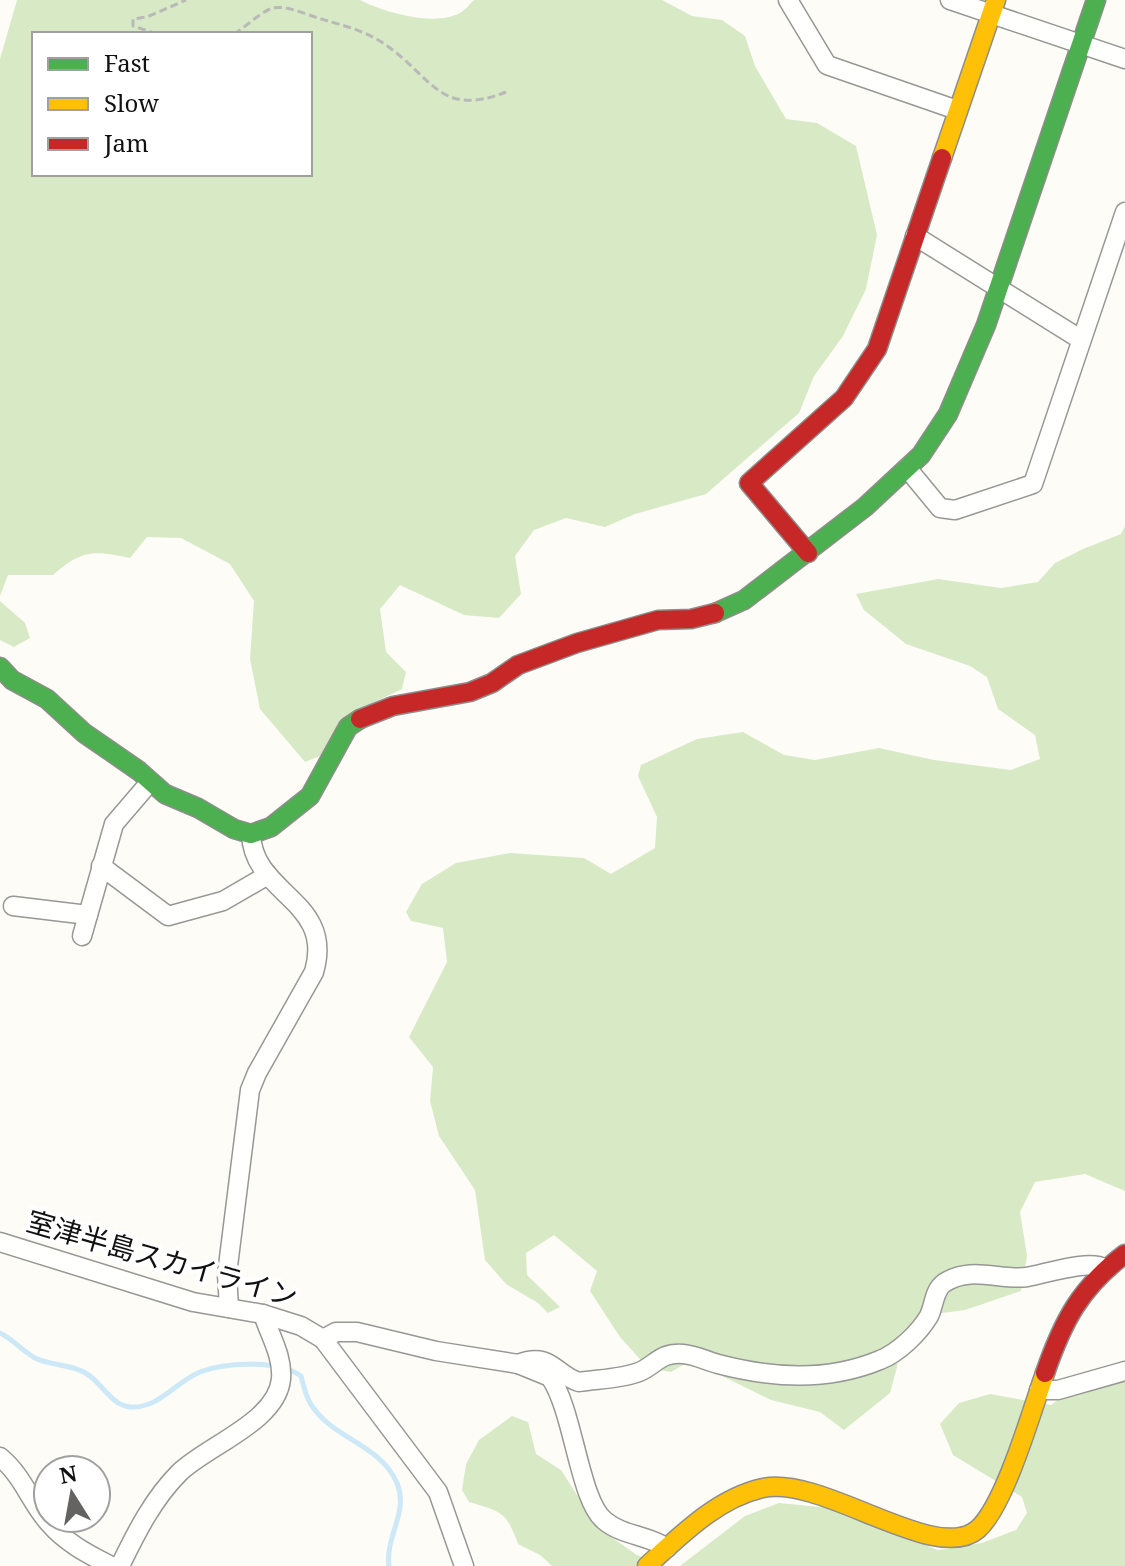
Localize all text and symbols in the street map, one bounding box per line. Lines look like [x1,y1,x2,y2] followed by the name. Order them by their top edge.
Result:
[32,32,312,176] legend
[104,46,150,79] text: Fast
[104,86,159,119] text: Slow
[103,126,149,159] text: Jam
[22,1201,302,1315] street label: 室津半島スカイライン
[32,1454,112,1534] north arrow
[57,1457,79,1490] text: N

